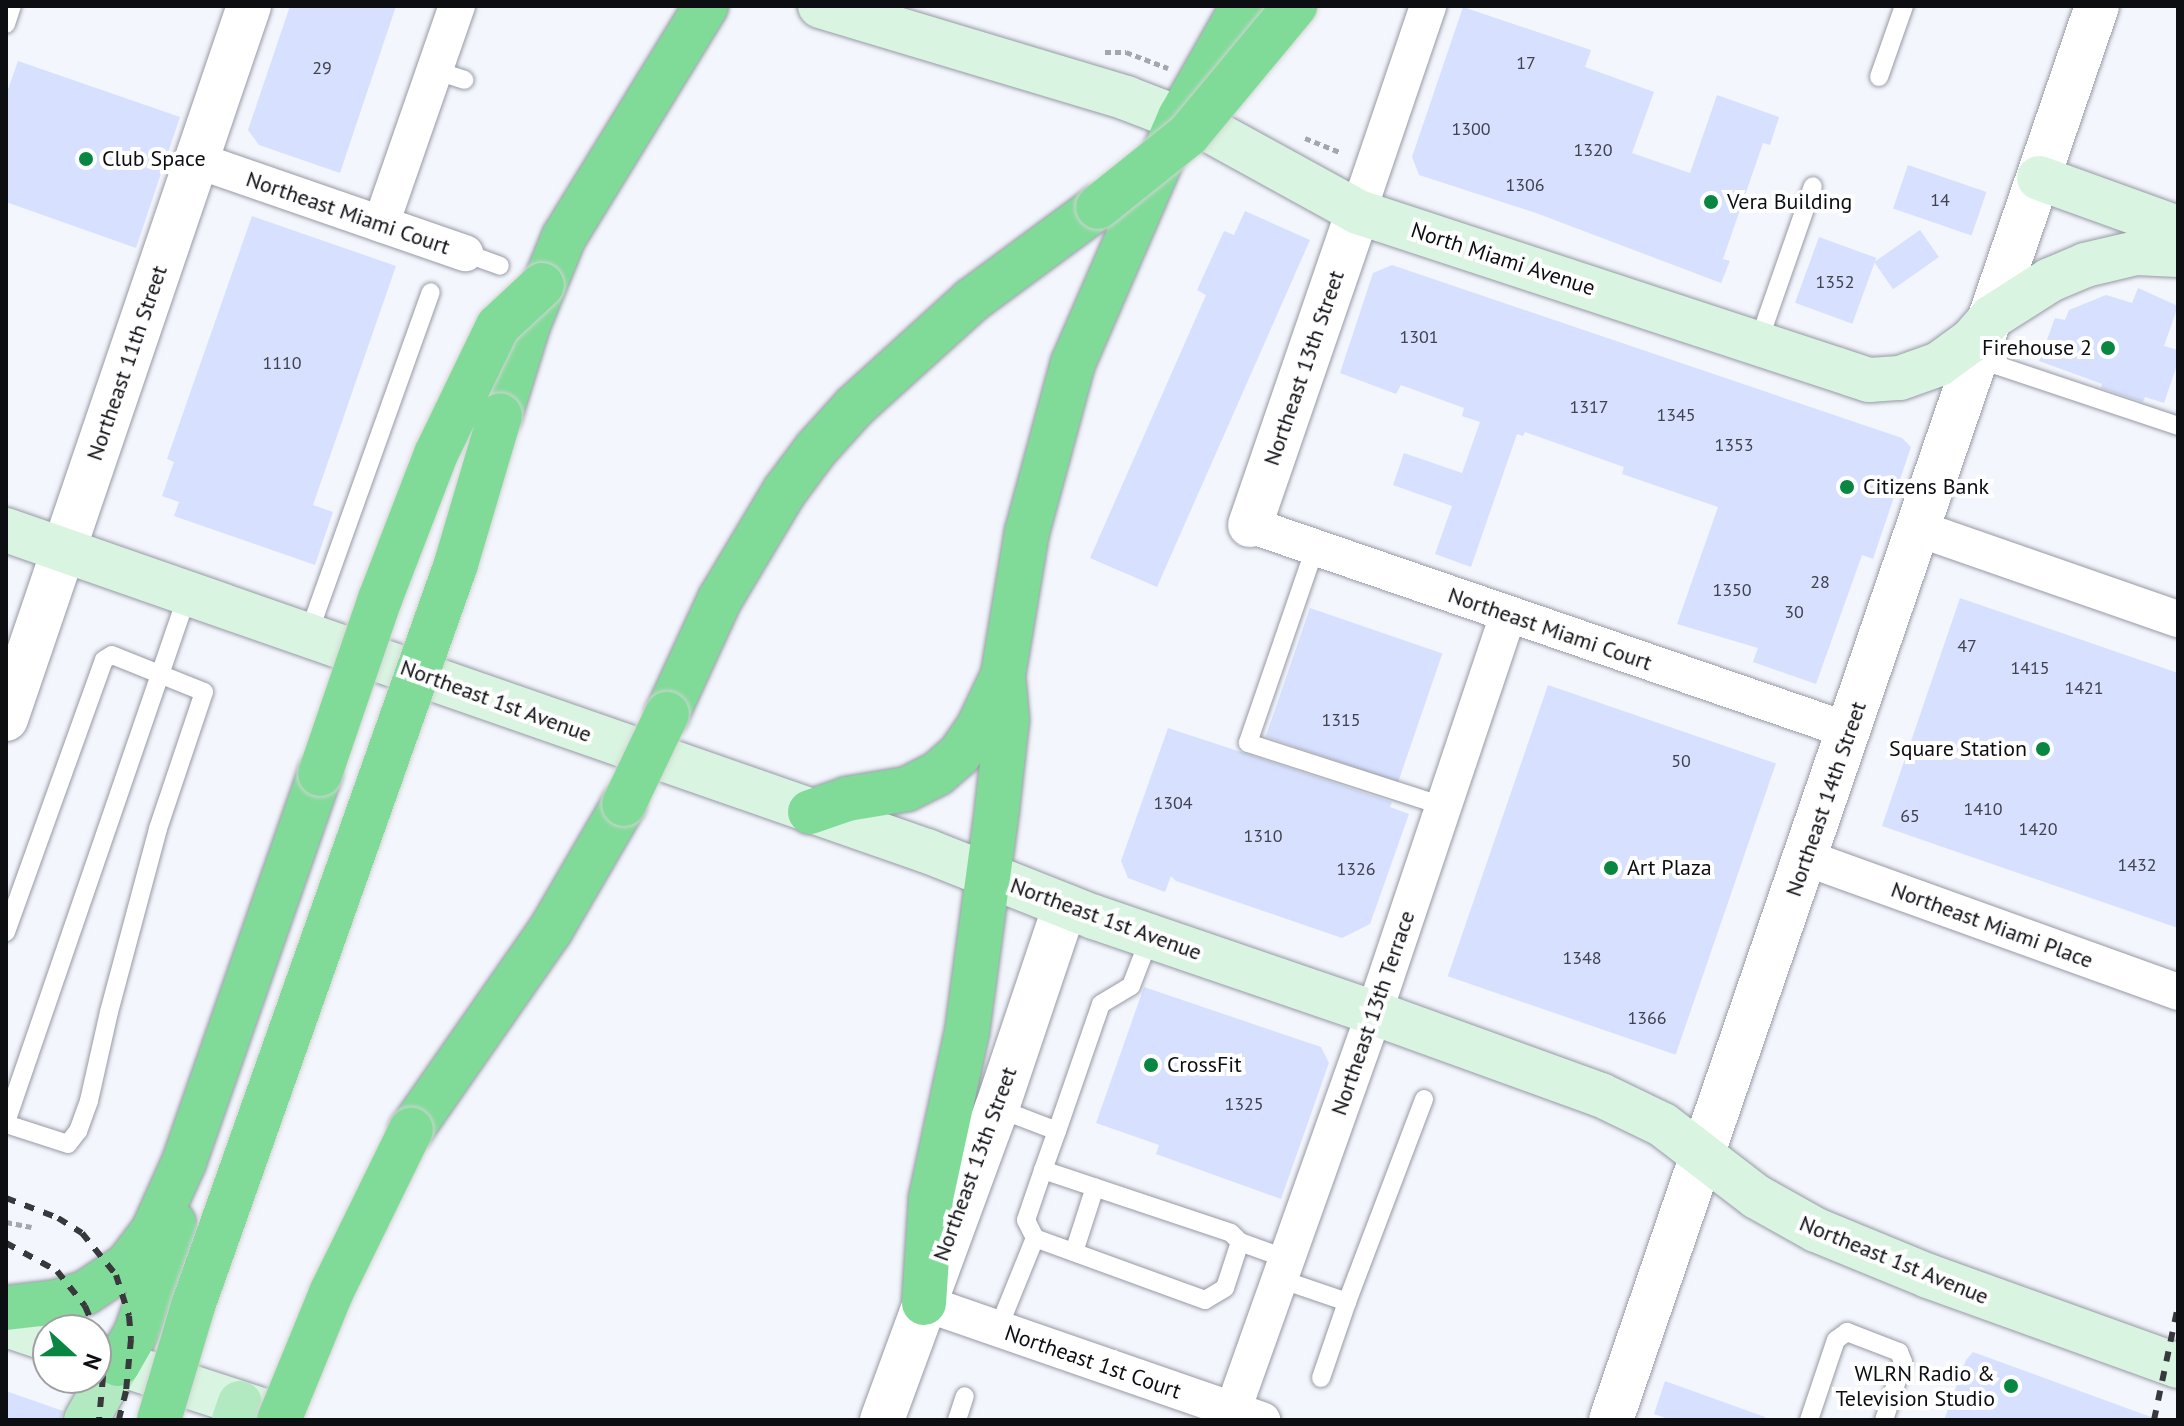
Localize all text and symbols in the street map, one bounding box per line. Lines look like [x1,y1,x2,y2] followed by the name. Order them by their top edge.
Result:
[1516,52,1536,74] house number: 17
[312,57,332,79] house number: 29
[1451,118,1491,140] house number: 1300
[1573,139,1613,161] house number: 1320
[102,146,206,172] place label: Club Space
[77,150,95,168] marker: Club Space
[243,166,453,260] street label: Northeast Miami Court
[1505,174,1545,196] house number: 1306
[1727,189,1852,215] place label: Vera Building
[1930,189,1950,211] house number: 14
[1702,193,1720,211] marker: Vera Building
[1407,217,1599,301] street label: North Miami Avenue
[81,262,173,464] street label: Northeast 11th Street
[1258,267,1350,469] street label: Northeast 13th Street
[1815,271,1855,293] house number: 1352
[1399,326,1439,348] house number: 1301
[1982,335,2092,361] place label: Firehouse 2
[2099,339,2117,357] marker: Firehouse 2
[262,352,302,374] house number: 1110
[1569,396,1609,418] house number: 1317
[1656,404,1696,426] house number: 1345
[1714,434,1754,456] house number: 1353
[1863,474,1989,500] place label: Citizens Bank
[1838,478,1856,496] marker: Citizens Bank
[1810,571,1830,593] house number: 28
[1712,579,1752,601] house number: 1350
[1445,582,1655,676] street label: Northeast Miami Court
[1784,601,1804,623] house number: 30
[1957,635,1977,657] house number: 47
[396,654,596,748] street label: Northeast 1st Avenue
[2010,657,2050,679] house number: 1415
[2064,677,2104,699] house number: 1421
[1780,698,1872,900] street label: Northeast 14th Street
[1321,709,1361,731] house number: 1315
[1889,736,2027,762] place label: Square Station
[2034,740,2052,758] marker: Square Station
[1671,750,1691,772] house number: 50
[1153,792,1193,814] house number: 1304
[1963,798,2003,820] house number: 1410
[1900,805,1920,827] house number: 65
[2018,818,2058,840] house number: 1420
[1243,825,1283,847] house number: 1310
[2117,854,2157,876] house number: 1432
[1627,855,1712,881] place label: Art Plaza
[1336,858,1376,880] house number: 1326
[1602,859,1620,877] marker: Art Plaza
[1006,872,1206,966] street label: Northeast 1st Avenue
[1887,876,2097,974] street label: Northeast Miami Place
[1325,907,1421,1119] street label: Northeast 13th Terrace
[1562,947,1602,969] house number: 1348
[1627,1007,1667,1029] house number: 1366
[1167,1052,1242,1078] place label: CrossFit
[1142,1056,1160,1074] marker: CrossFit
[928,1063,1022,1265] street label: Northeast 13th Street
[1224,1093,1264,1115] house number: 1325
[1795,1210,1993,1310] street label: Northeast 1st Avenue
[32,1314,112,1394] north arrow
[1001,1319,1185,1405] street label: Northeast 1st Court
[77,1350,108,1374] text: N
[1835,1360,1995,1412] place label: WLRN Radio & Television Studio
[2002,1377,2020,1395] marker: WLRN Radio & Television Studio

